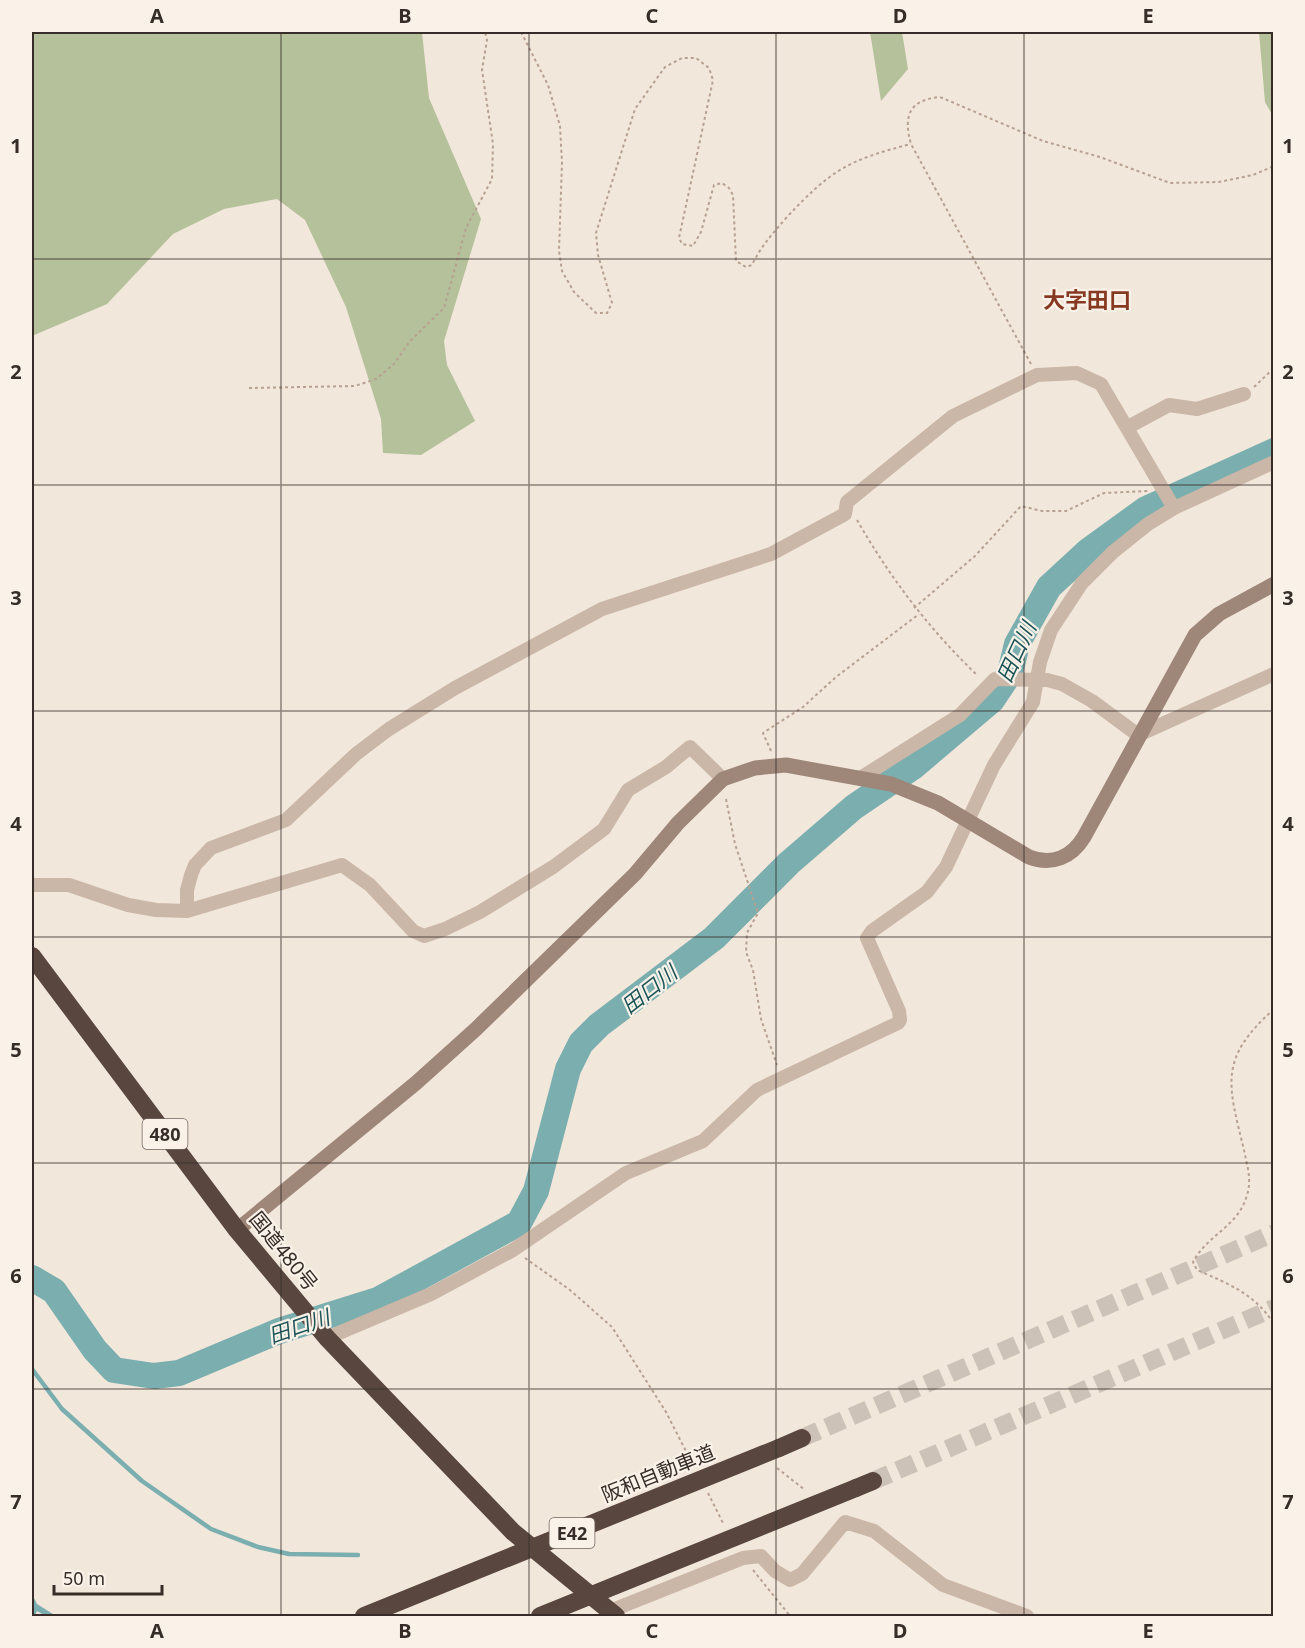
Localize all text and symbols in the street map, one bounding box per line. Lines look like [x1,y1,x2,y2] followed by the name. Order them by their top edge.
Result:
[150,2,164,29] text: A
[398,2,412,29] text: B
[646,2,659,29] text: C
[893,2,907,29] text: D
[1142,2,1154,29] text: E
[10,132,22,159] text: 1
[1282,132,1294,159] text: 1
[1043,284,1131,314] district label: 大字田口
[10,358,22,385] text: 2
[1282,358,1294,385] text: 2
[10,584,22,611] text: 3
[1282,584,1294,611] text: 3
[990,616,1043,686] water label: 田口川
[10,810,22,837] text: 4
[1282,810,1294,837] text: 4
[616,957,684,1019] water label: 田口川
[10,1036,22,1063] text: 5
[1282,1036,1294,1063] text: 5
[142,1119,188,1149] road number: 480
[244,1206,324,1296] street label: 国道480号
[10,1262,22,1289] text: 6
[1282,1262,1294,1289] text: 6
[265,1302,335,1349] water label: 田口川
[597,1438,719,1508] street label: 阪和自動車道
[10,1488,22,1515] text: 7
[1282,1488,1294,1515] text: 7
[550,1518,594,1548] road number: E42
[54,1558,162,1596] scale bar
[63,1566,105,1590] text: 50 m
[150,1617,164,1644] text: A
[398,1617,412,1644] text: B
[646,1617,659,1644] text: C
[893,1617,907,1644] text: D
[1142,1617,1154,1644] text: E

